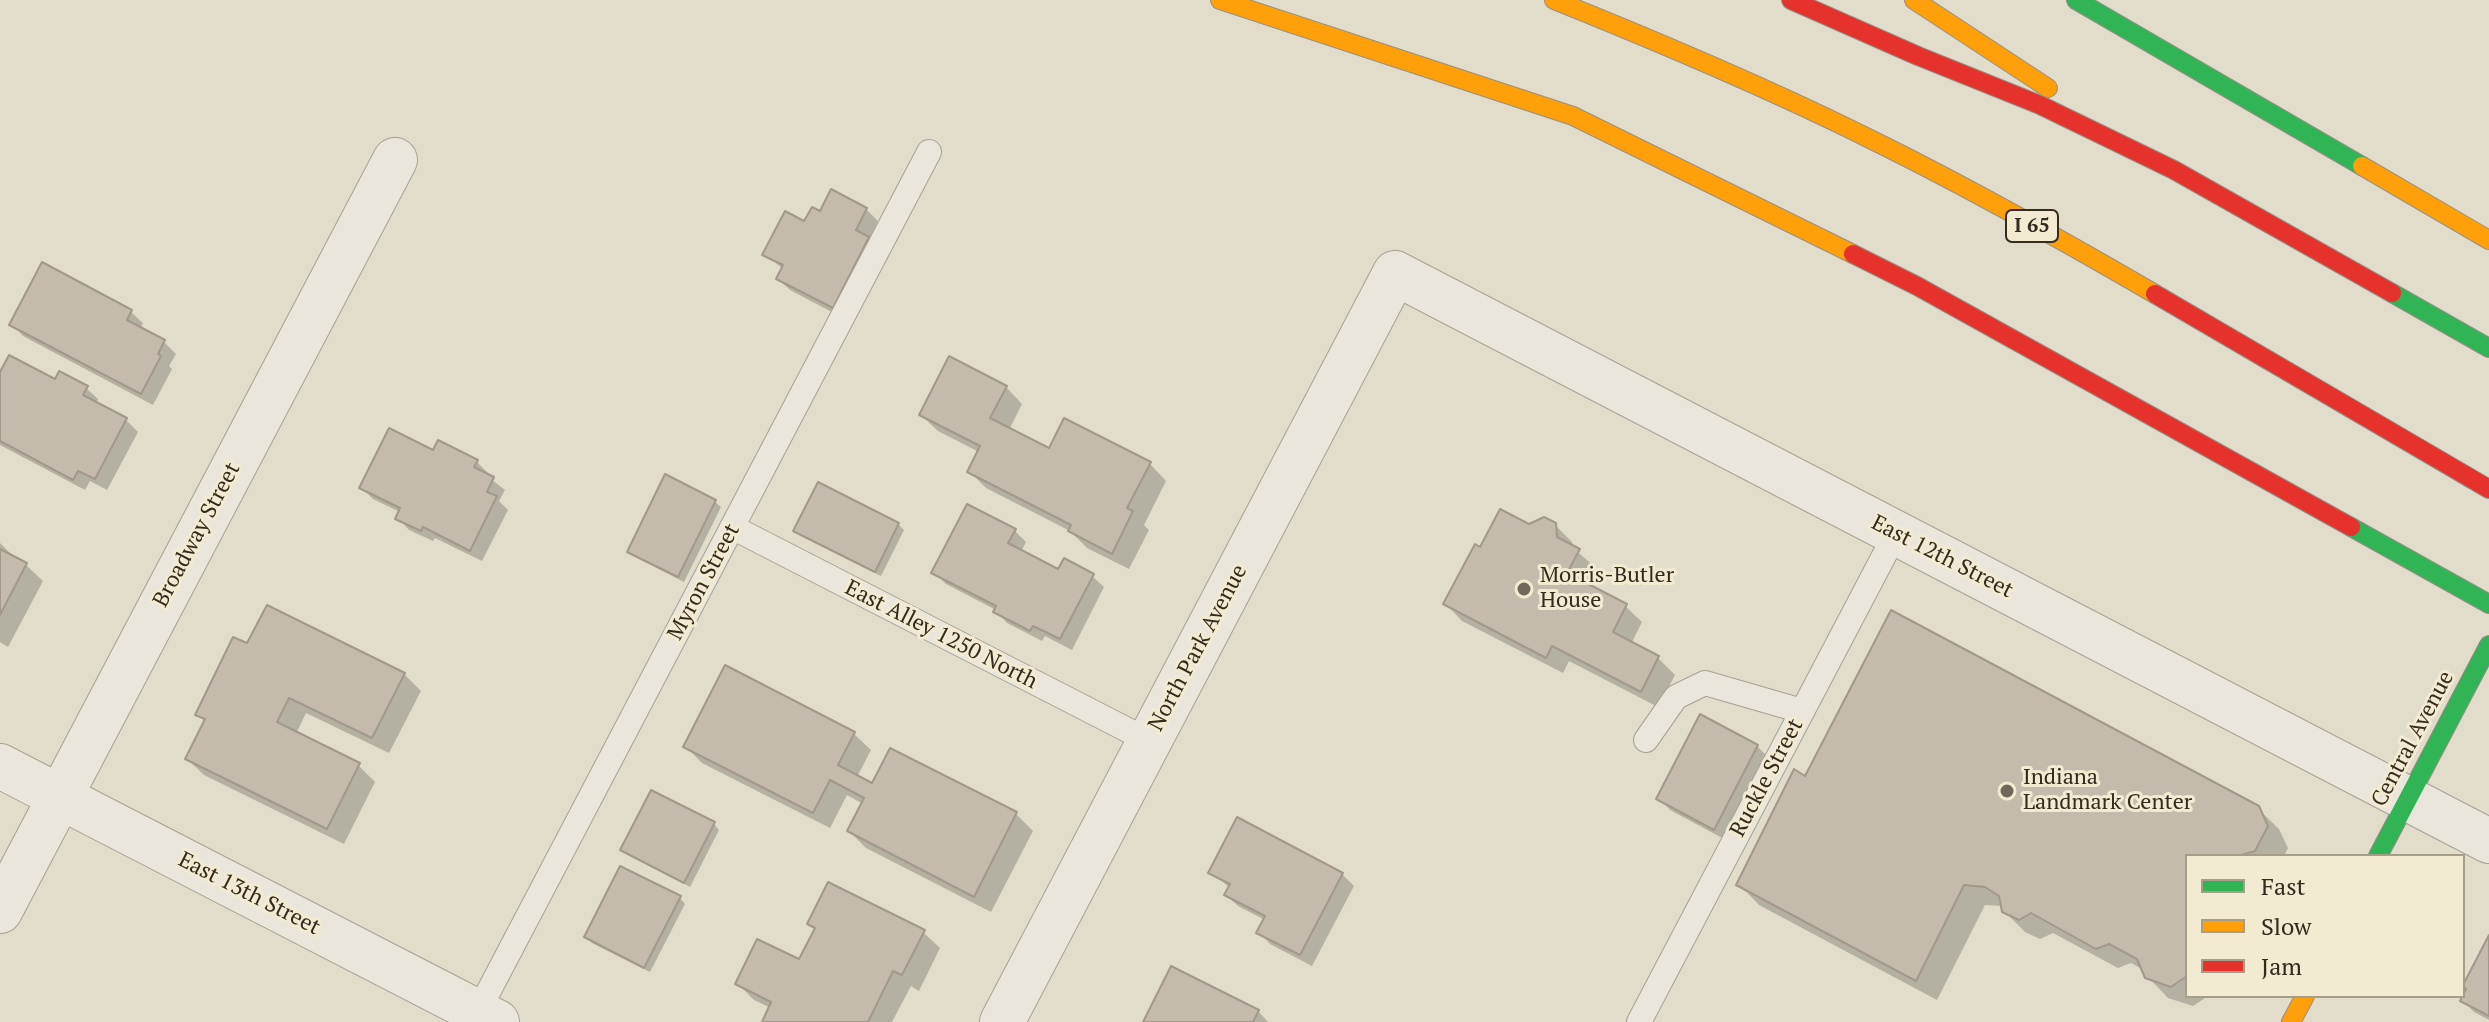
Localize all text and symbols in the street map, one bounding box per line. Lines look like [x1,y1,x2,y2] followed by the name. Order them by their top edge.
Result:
[2006,210,2058,242] road number: I 65
[148,458,246,612] street label: Broadway Street
[1867,510,2017,604] street label: East 12th Street
[662,519,746,645] street label: Myron Street
[1143,560,1253,736] street label: North Park Avenue
[1540,563,1674,614] place label: Morris-Butler House
[840,575,1042,695] street label: East Alley 1250 North
[1515,580,1533,598] marker: Morris-Butler House
[2366,667,2460,811] street label: Central Avenue
[1725,714,1809,842] street label: Ruckle Street
[2023,765,2192,816] place label: Indiana Landmark Center
[1998,782,2016,800] marker: Indiana Landmark Center
[174,847,324,941] street label: East 13th Street
[2185,854,2465,998] legend
[2261,870,2305,902] text: Fast
[2261,910,2312,942] text: Slow
[2261,950,2302,982] text: Jam

